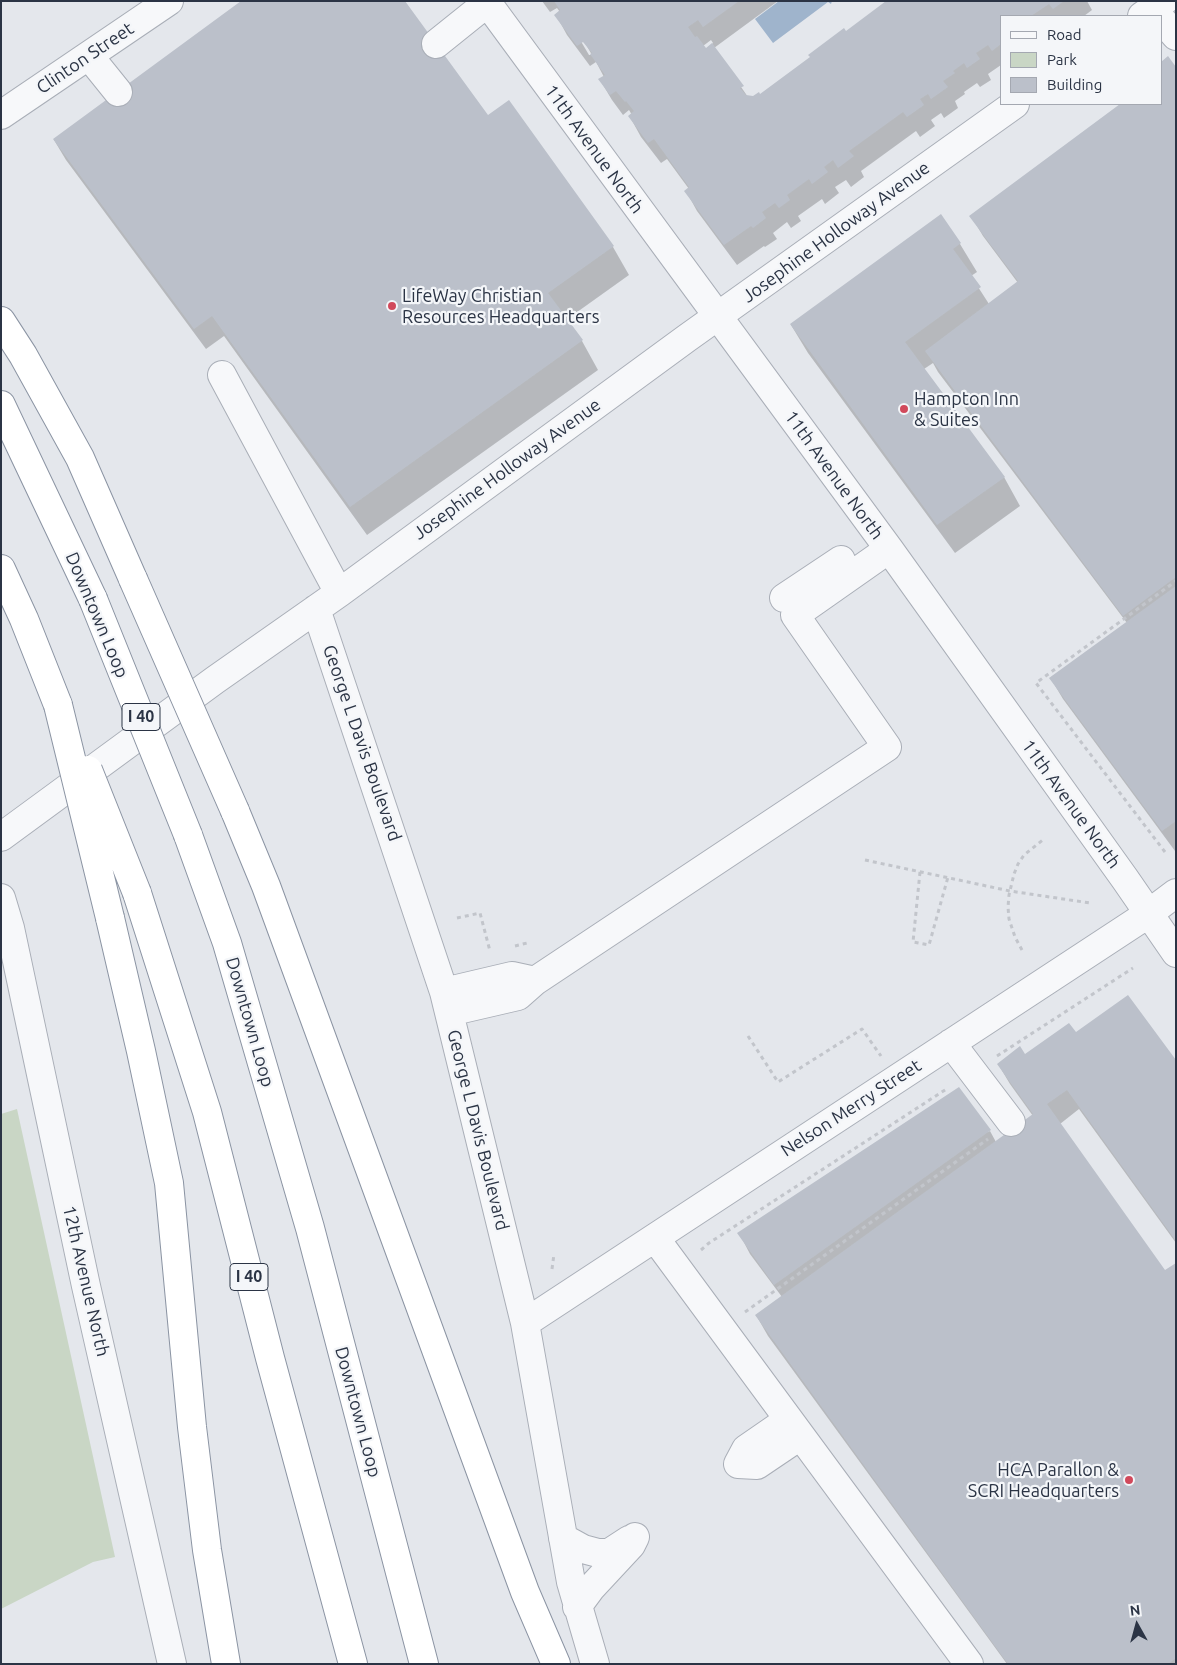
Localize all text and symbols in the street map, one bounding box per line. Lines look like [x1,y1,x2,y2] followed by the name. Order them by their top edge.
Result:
[1000,15,1162,105] legend
[32,18,138,98] street label: Clinton Street
[1047,26,1082,43] text: Road
[1047,51,1077,68] text: Park
[1047,76,1102,93] text: Building
[540,80,648,218] street label: 11th Avenue North
[738,157,934,307] street label: Josephine Holloway Avenue
[402,285,599,328] place label: LifeWay Christian Resources Headquarters
[386,300,398,312] marker: LifeWay Christian Resources Headquarters
[914,388,1019,430] place label: Hampton Inn & Suites
[409,394,605,544] street label: Josephine Holloway Avenue
[898,403,910,415] marker: Hampton Inn & Suites
[780,406,888,544] street label: 11th Avenue North
[61,549,133,681] street label: Downtown Loop
[318,642,406,844] street label: George L Davis Boulevard
[122,704,160,730] road number: I 40
[1017,735,1125,873] street label: 11th Avenue North
[221,955,279,1089] street label: Downtown Loop
[443,1027,513,1233] street label: George L Davis Boulevard
[777,1055,925,1161] street label: Nelson Merry Street
[58,1203,114,1359] street label: 12th Avenue North
[230,1264,268,1290] road number: I 40
[330,1344,386,1480] street label: Downtown Loop
[968,1459,1119,1502] place label: HCA Parallon & SCRI Headquarters
[1123,1474,1135,1486] marker: HCA Parallon & SCRI Headquarters
[1112,1600,1162,1650] north arrow
[1129,1602,1141,1619] text: N

